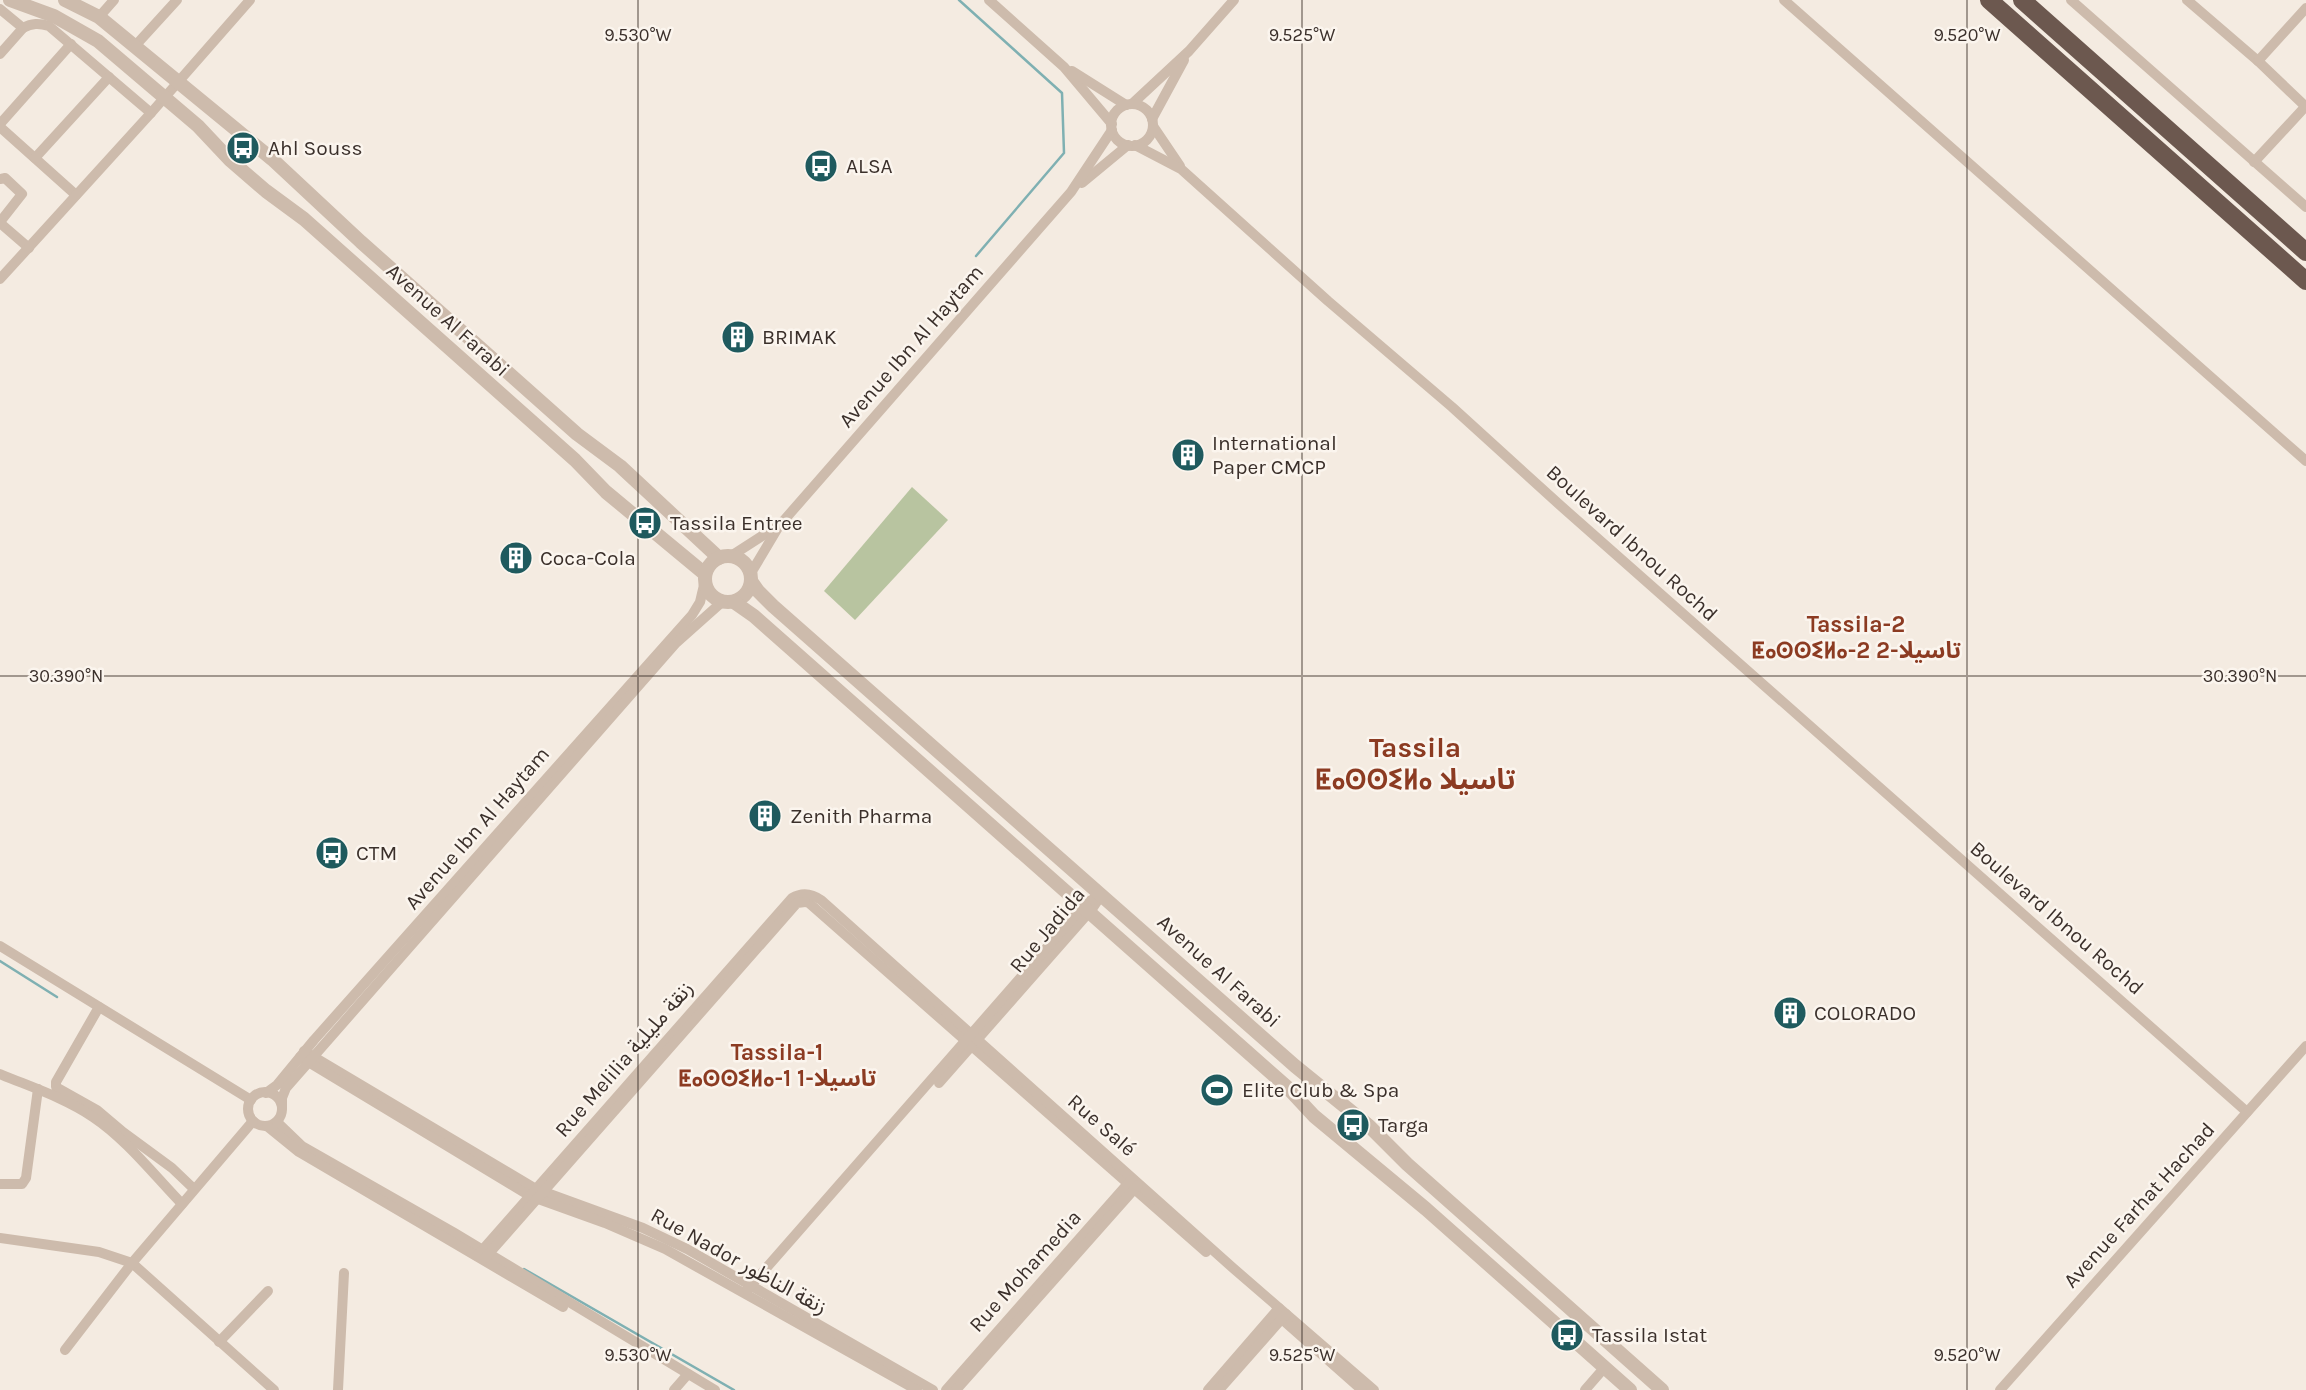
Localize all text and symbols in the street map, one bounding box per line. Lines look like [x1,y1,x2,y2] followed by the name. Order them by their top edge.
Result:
[604,24,672,46] text: 9.530°W
[1269,24,1335,46] text: 9.525°W
[1933,24,2001,46] text: 9.520°W
[224,129,262,167] bus stop icon: Ahl Souss
[268,136,363,160] place label: Ahl Souss
[802,147,840,185] bus stop icon: ALSA
[846,154,893,178] place label: ALSA
[382,259,514,381] street label: Avenue Al Farabi
[834,260,988,432] street label: Avenue Ibn Al Haytam
[719,318,757,356] building icon: BRIMAK
[762,325,837,349] place label: BRIMAK
[1212,431,1337,479] place label: International Paper CMCP
[1169,436,1207,474] building icon: International Paper CMCP
[1542,460,1722,626] street label: Boulevard Ibnou Rochd
[626,504,664,542] bus stop icon: Tassila Entree
[670,511,803,535] place label: Tassila Entree
[497,539,535,577] building icon: Coca-Cola
[540,546,636,570] place label: Coca-Cola
[1751,611,1961,664] district label: Tassila-2 ⵟⴰⵙⵙⵉⵍⴰ-2 2-تاسيلا
[29,665,103,687] text: 30.390°N
[2203,665,2277,687] text: 30.390°N
[1315,731,1515,796] district label: Tassila ⵟⴰⵙⵙⵉⵍⴰ تاسيلا
[400,742,554,914] street label: Avenue Ibn Al Haytam
[746,797,784,835] building icon: Zenith Pharma
[790,804,932,828] place label: Zenith Pharma
[313,834,351,872] bus stop icon: CTM
[1966,836,2148,1000] street label: Boulevard Ibnou Rochd
[356,841,397,865] place label: CTM
[1004,882,1090,978] street label: Rue Jadida
[1153,910,1285,1032] street label: Avenue Al Farabi
[550,976,698,1142] street label: Rue Melilia زنقة مليلية
[1771,994,1809,1032] building icon: COLORADO
[1814,1001,1916,1025] place label: COLORADO
[678,1039,876,1092] district label: Tassila-1 ⵟⴰⵙⵙⵉⵍⴰ-1 1-تاسيلا
[1198,1071,1236,1109] sports icon: Elite Club & Spa
[1242,1078,1399,1102] place label: Elite Club & Spa
[1063,1089,1141,1161] street label: Rue Salé
[1334,1106,1372,1144] bus stop icon: Targa
[1378,1113,1429,1137] place label: Targa
[2058,1117,2220,1293] street label: Avenue Farhat Hachad
[647,1203,831,1319] street label: Rue Nador زنقة الناظور
[964,1205,1086,1337] street label: Rue Mohamedia
[1548,1316,1586,1354] bus stop icon: Tassila Istat
[1592,1323,1707,1347] place label: Tassila Istat
[604,1344,672,1366] text: 9.530°W
[1269,1344,1335,1366] text: 9.525°W
[1933,1344,2001,1366] text: 9.520°W

